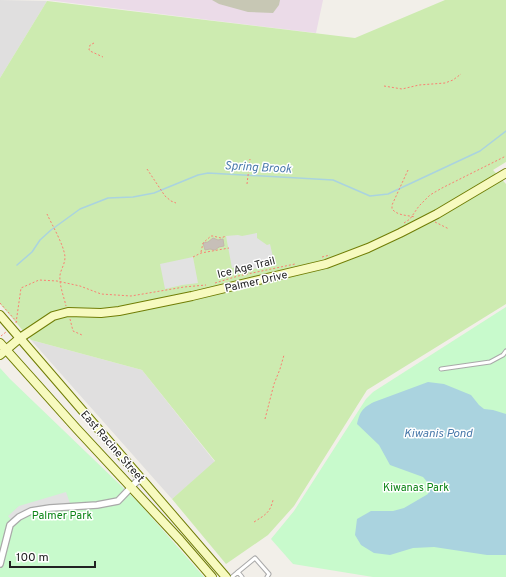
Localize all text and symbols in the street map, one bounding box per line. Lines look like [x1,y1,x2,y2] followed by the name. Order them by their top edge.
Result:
[224,158,293,178] water label: Spring Brook
[216,254,277,282] street label: Ice Age Trail
[224,268,289,296] street label: Palmer Drive
[77,408,147,485] street label: East Racine Street
[404,426,474,442] water label: Kiwanis Pond
[383,481,449,495] park label: Kiwanas Park
[32,509,92,523] park label: Palmer Park
[10,543,95,569] scale bar
[16,550,49,566] text: 100 m

